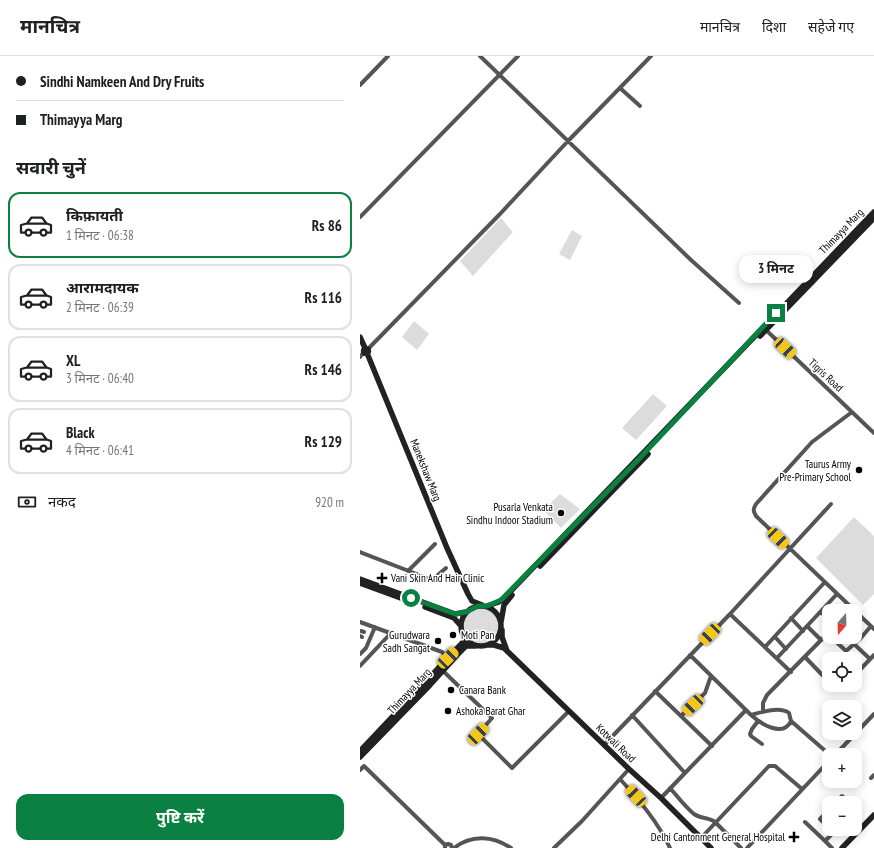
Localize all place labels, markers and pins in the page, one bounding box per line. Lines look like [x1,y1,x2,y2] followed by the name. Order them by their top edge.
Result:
[779,457,852,484] place label: Taurus Army Pre-Primary School
[854,465,864,475] marker: Taurus Army Pre-Primary School
[466,500,553,527] place label: Pusarla Venkata Sindhu Indoor Stadium
[556,508,566,518] marker: Pusarla Venkata Sindhu Indoor Stadium
[390,571,484,585] place label: Vani Skin And Hair Clinic
[376,572,388,584] marker: Vani Skin And Hair Clinic
[383,628,430,655] place label: Gurudwara Sadh Sangat
[461,628,495,642] place label: Moti Pan
[448,630,458,640] marker: Moti Pan
[433,636,443,646] marker: Gurudwara Sadh Sangat
[459,683,507,697] place label: Canara Bank
[446,685,456,695] marker: Canara Bank
[456,704,526,718] place label: Ashoka Barat Ghar
[443,706,453,716] marker: Ashoka Barat Ghar
[651,830,785,844] place label: Delhi Cantonment General Hospital
[788,831,800,843] marker: Delhi Cantonment General Hospital

